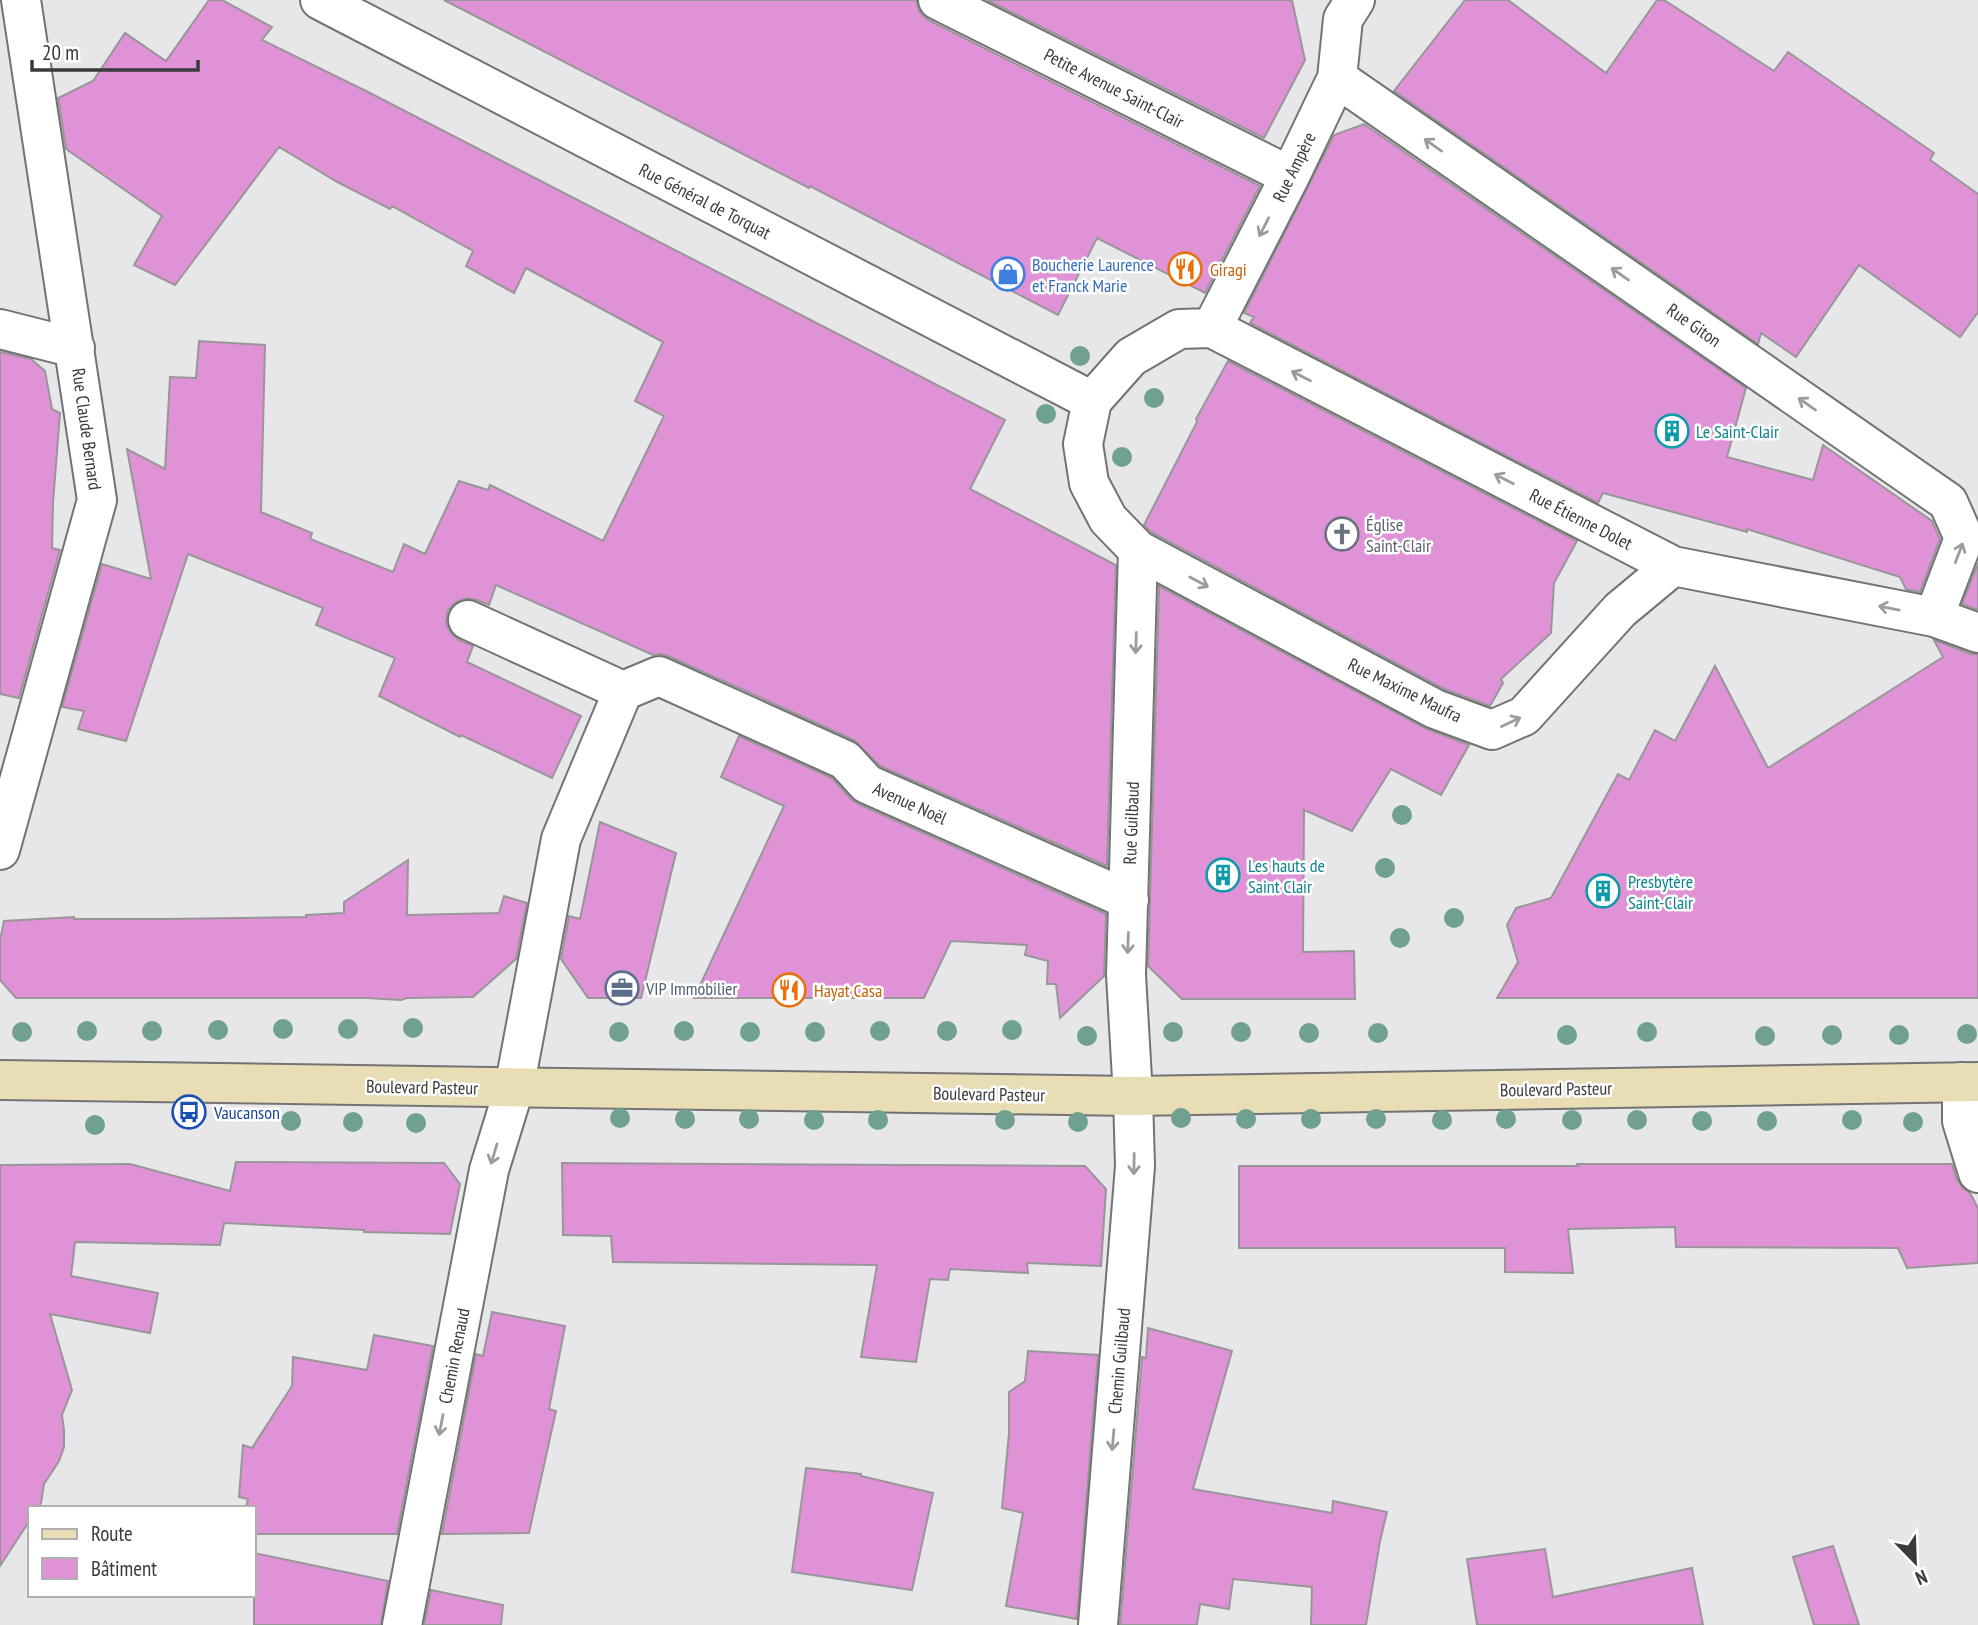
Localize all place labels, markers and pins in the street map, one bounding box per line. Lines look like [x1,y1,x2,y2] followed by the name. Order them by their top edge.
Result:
[1166,250,1204,288] restaurant icon: Giragi
[1032,253,1154,297] place label: Boucherie Laurence et Franck Marie
[989,255,1027,293] shop icon: Boucherie Laurence et Franck Marie
[1210,258,1247,281] place label: Giragi
[1653,412,1691,450] building icon: Le Saint-Clair
[1696,420,1779,443] place label: Le Saint-Clair
[1366,513,1431,557] place label: Église Saint-Clair
[1323,515,1361,553] church icon: Église Saint-Clair
[1248,854,1325,898] place label: Les hauts de Saint Clair
[1204,856,1242,894] building icon: Les hauts de Saint Clair
[1628,870,1693,914] place label: Presbytère Saint-Clair
[1584,872,1622,910] building icon: Presbytère Saint-Clair
[603,969,641,1007] office icon: VIP Immobilier
[770,971,808,1009] restaurant icon: Hayat Casa
[645,977,738,1000] place label: VIP Immobilier
[814,979,882,1002] place label: Hayat Casa
[170,1093,208,1131] bus stop icon: Vaucanson
[213,1101,280,1124] place label: Vaucanson

